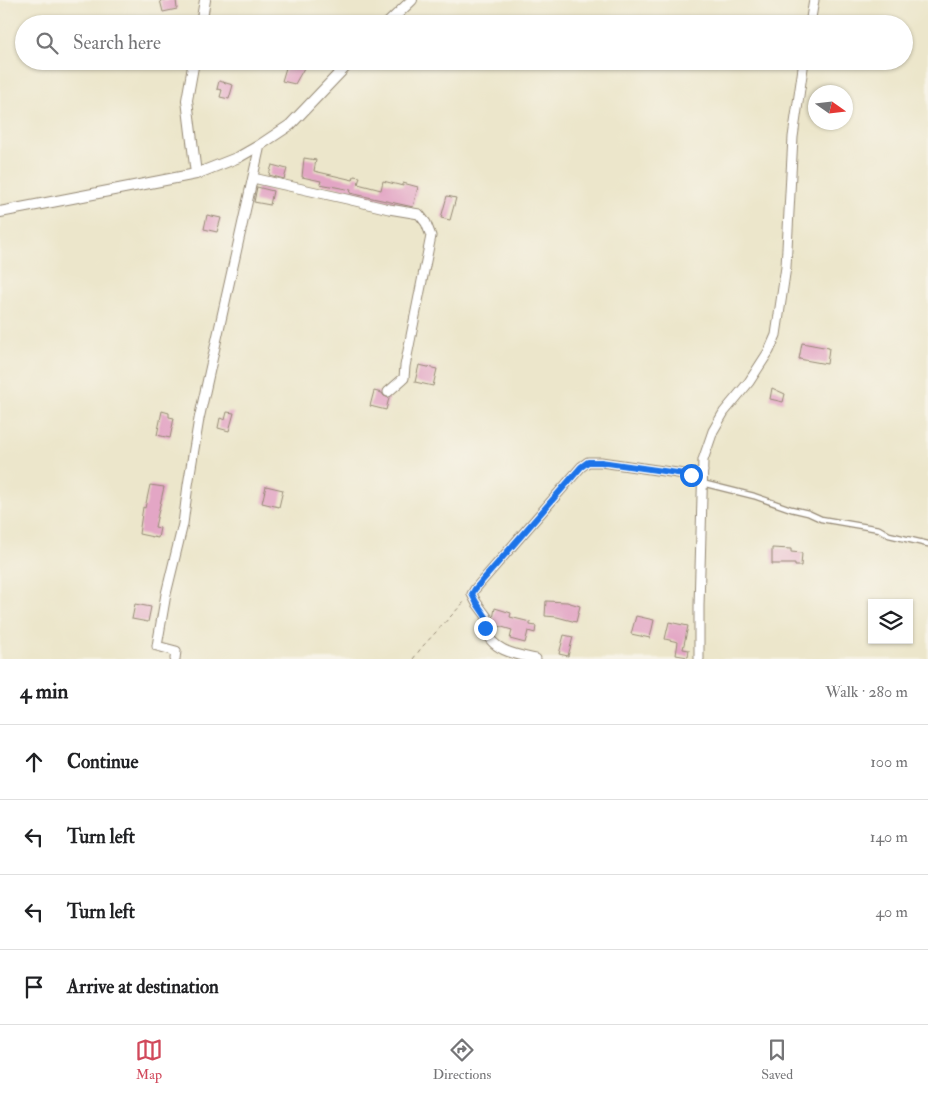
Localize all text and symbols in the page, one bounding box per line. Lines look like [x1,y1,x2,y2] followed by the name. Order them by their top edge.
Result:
[15,15,913,70] search box
[33,29,61,57] icon: search
[73,31,161,55] text: Search here
[808,85,853,130] north arrow
[680,464,703,487] route start
[868,599,913,644] map controls
[868,599,913,644] button: layers
[474,617,497,640] route end
[20,678,68,705] text: 4 min
[825,682,908,702] text: Walk · 280 m
[20,748,48,776] icon: ahead
[67,750,138,774] text: Continue
[870,752,908,772] text: 100 m
[20,823,48,851] icon: left
[67,825,135,849] text: Turn left
[870,827,908,847] text: 140 m
[20,898,48,926] icon: left
[67,900,135,924] text: Turn left
[875,902,908,922] text: 40 m
[20,973,48,1001] icon: arrive
[67,975,219,999] text: Arrive at destination
[135,1036,163,1083] tab: Map
[433,1036,491,1083] tab: Directions
[761,1036,793,1083] tab: Saved

